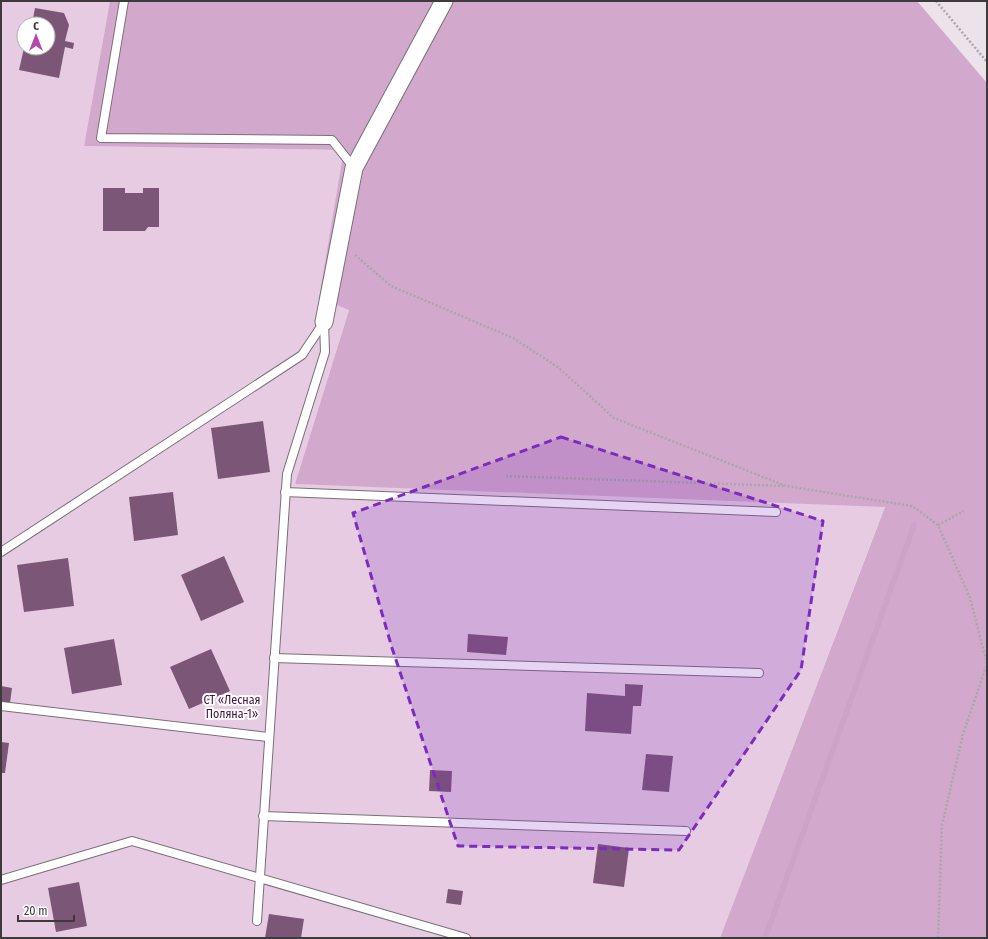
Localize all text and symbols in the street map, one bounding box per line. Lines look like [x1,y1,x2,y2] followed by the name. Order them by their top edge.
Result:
[16,16,56,56] north arrow
[33,20,39,33] text: С
[203,693,261,721] park label: СТ «Лесная Поляна-1»
[18,897,74,923] scale bar
[24,904,48,918] text: 20 m

